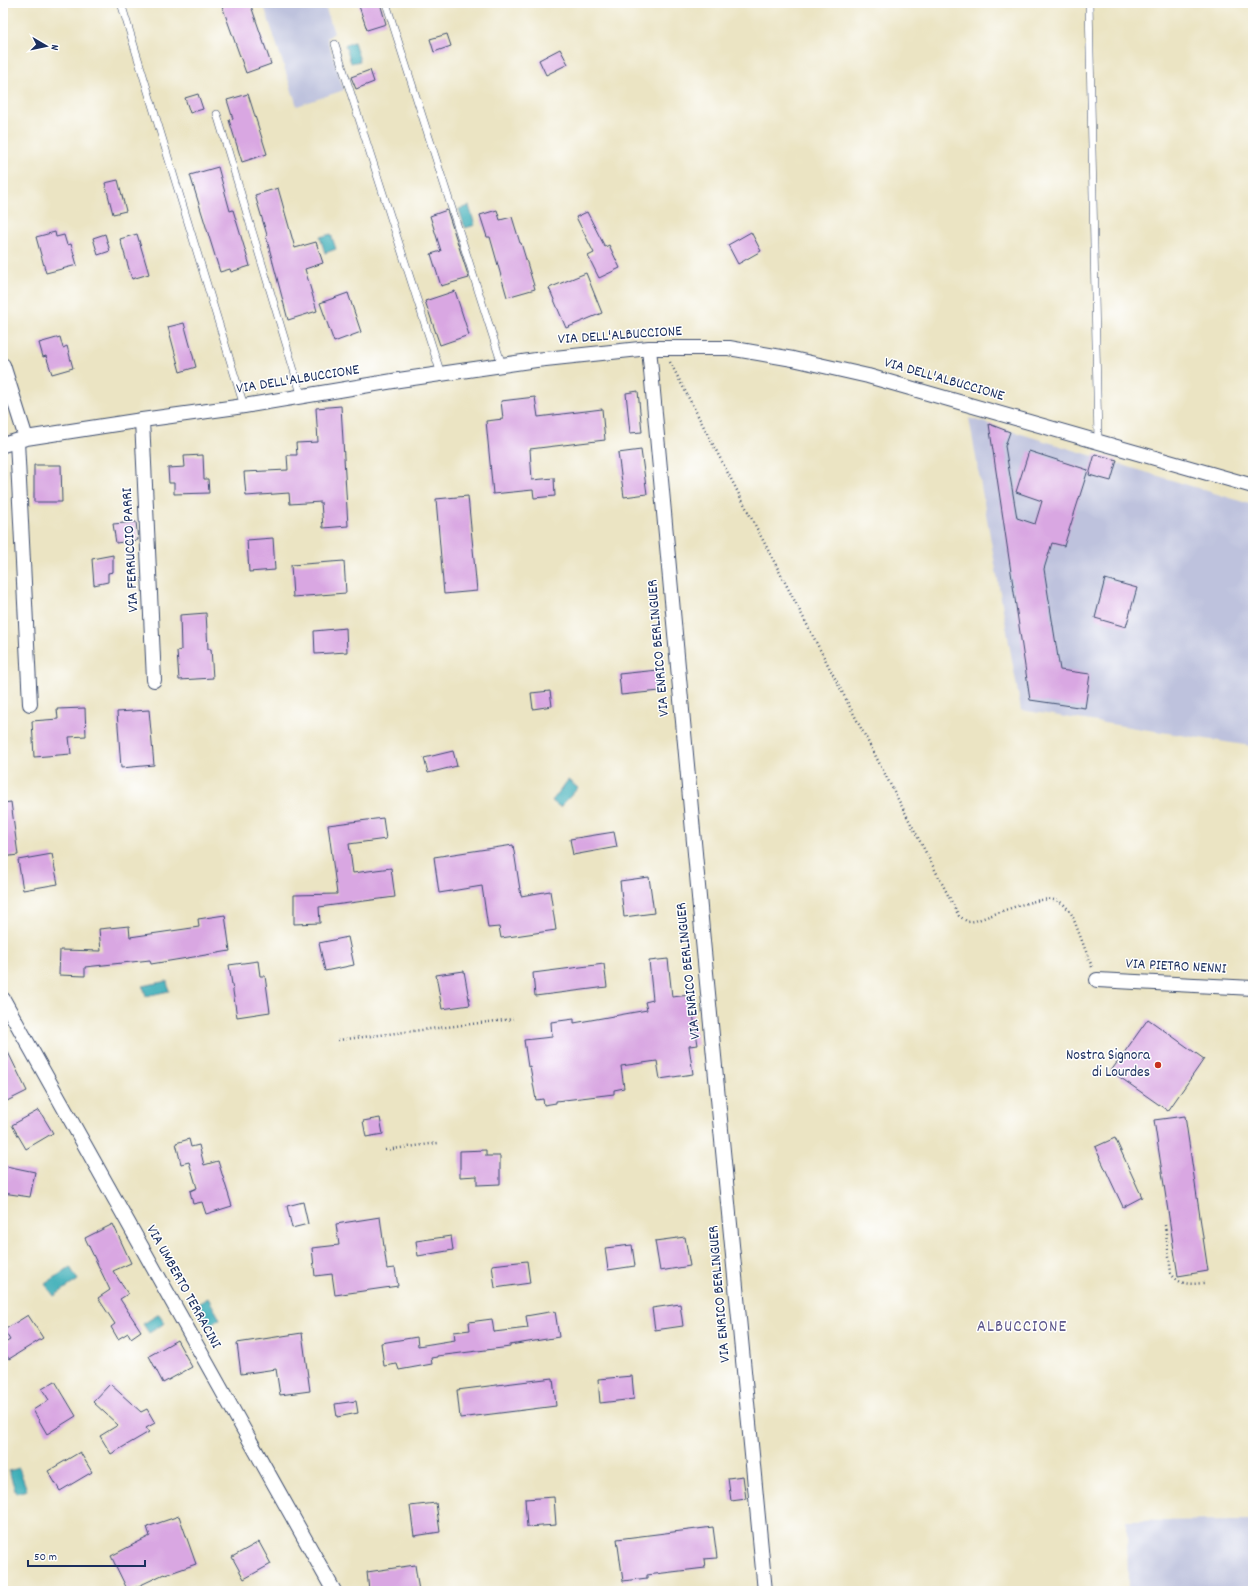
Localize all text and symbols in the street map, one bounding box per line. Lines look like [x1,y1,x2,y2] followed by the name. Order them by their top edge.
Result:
[26,26,66,66] north arrow
[45,43,62,52] text: N
[557,321,683,351] street label: VIA DELL'ALBUCCIONE
[881,352,1007,408] street label: VIA DELL'ALBUCCIONE
[235,359,361,401] street label: VIA DELL'ALBUCCIONE
[117,487,145,613] street label: VIA FERRUCCIO PARRI
[642,579,676,717] street label: VIA ENRICO BERLINGUER
[671,901,707,1041] street label: VIA ENRICO BERLINGUER
[1125,953,1227,981] street label: VIA PIETRO NENNI
[1066,1045,1151,1084] place label: Nostra Signora di Lourdes
[1153,1060,1163,1070] marker: Nostra Signora di Lourdes
[140,1221,226,1353] street label: VIA UMBERTO TERRACINI
[703,1225,737,1363] street label: VIA ENRICO BERLINGUER
[977,1316,1067,1340] district label: ALBUCCIONE
[28,1542,145,1568] scale bar
[34,1549,57,1566] text: 50 m

